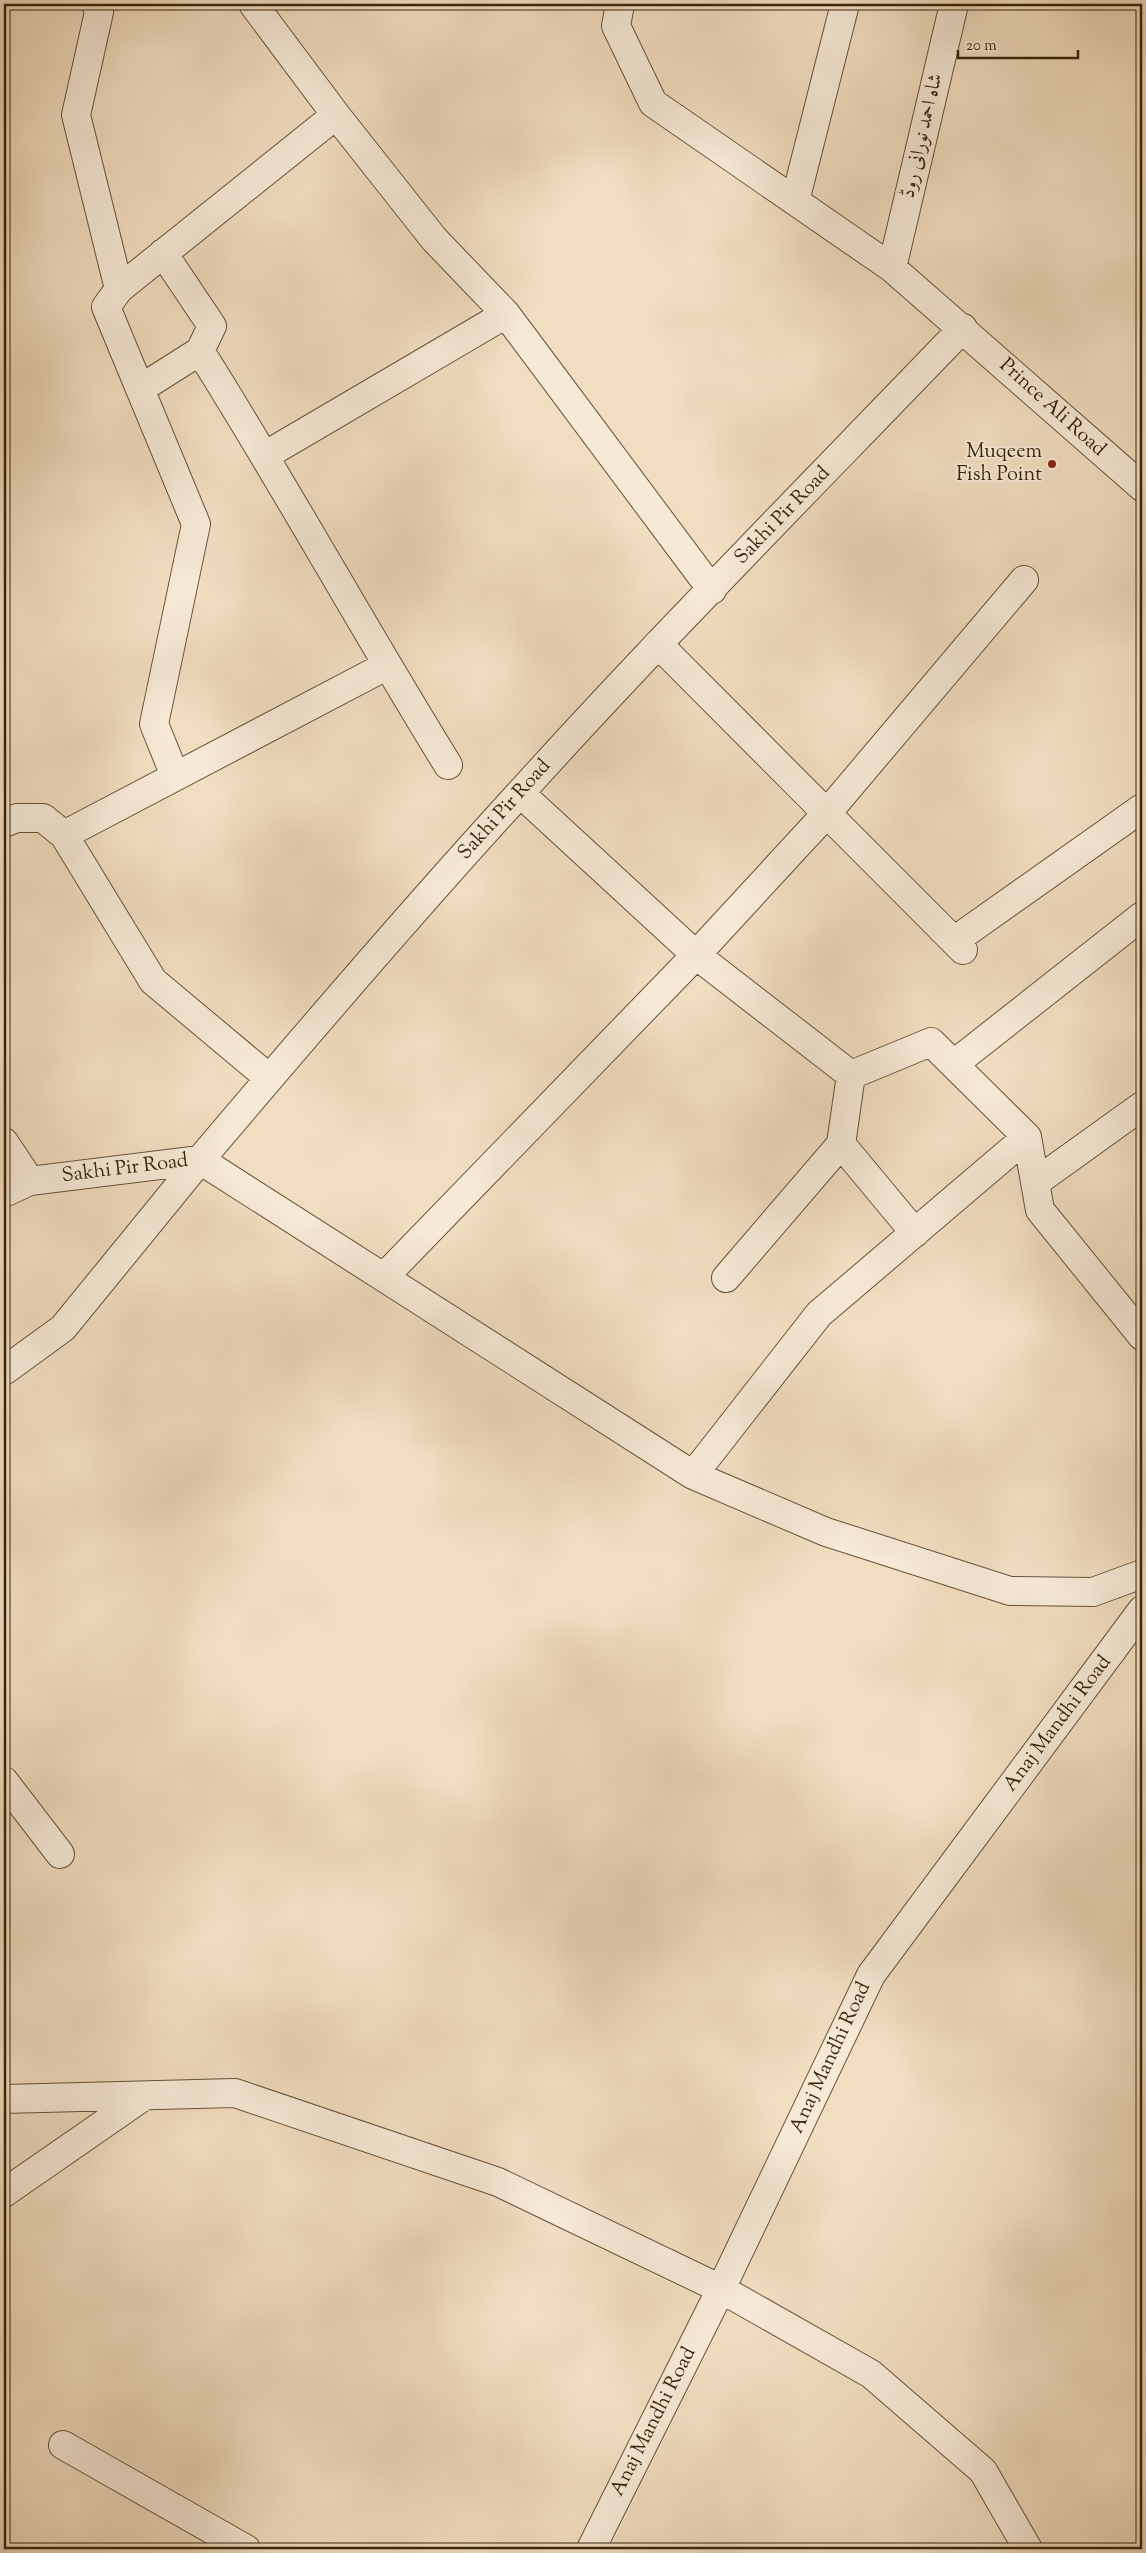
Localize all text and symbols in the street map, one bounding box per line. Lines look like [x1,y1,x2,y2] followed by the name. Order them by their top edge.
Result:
[958,28,1078,60] scale bar
[966,36,997,57] text: 20 m
[895,71,951,201] street label: شاہ احمد نورانی روڈ
[992,352,1112,464] street label: Prince Ali Road
[956,438,1042,490] place label: Muqeem Fish Point
[1046,458,1058,470] marker: Muqeem Fish Point
[728,460,838,572] street label: Sakhi Pir Road
[452,753,558,867] street label: Sakhi Pir Road
[60,1147,190,1191] street label: Sakhi Pir Road
[997,1650,1119,1798] street label: Anaj Mandhi Road
[783,1978,879,2138] street label: Anaj Mandhi Road
[604,2342,704,2502] street label: Anaj Mandhi Road

